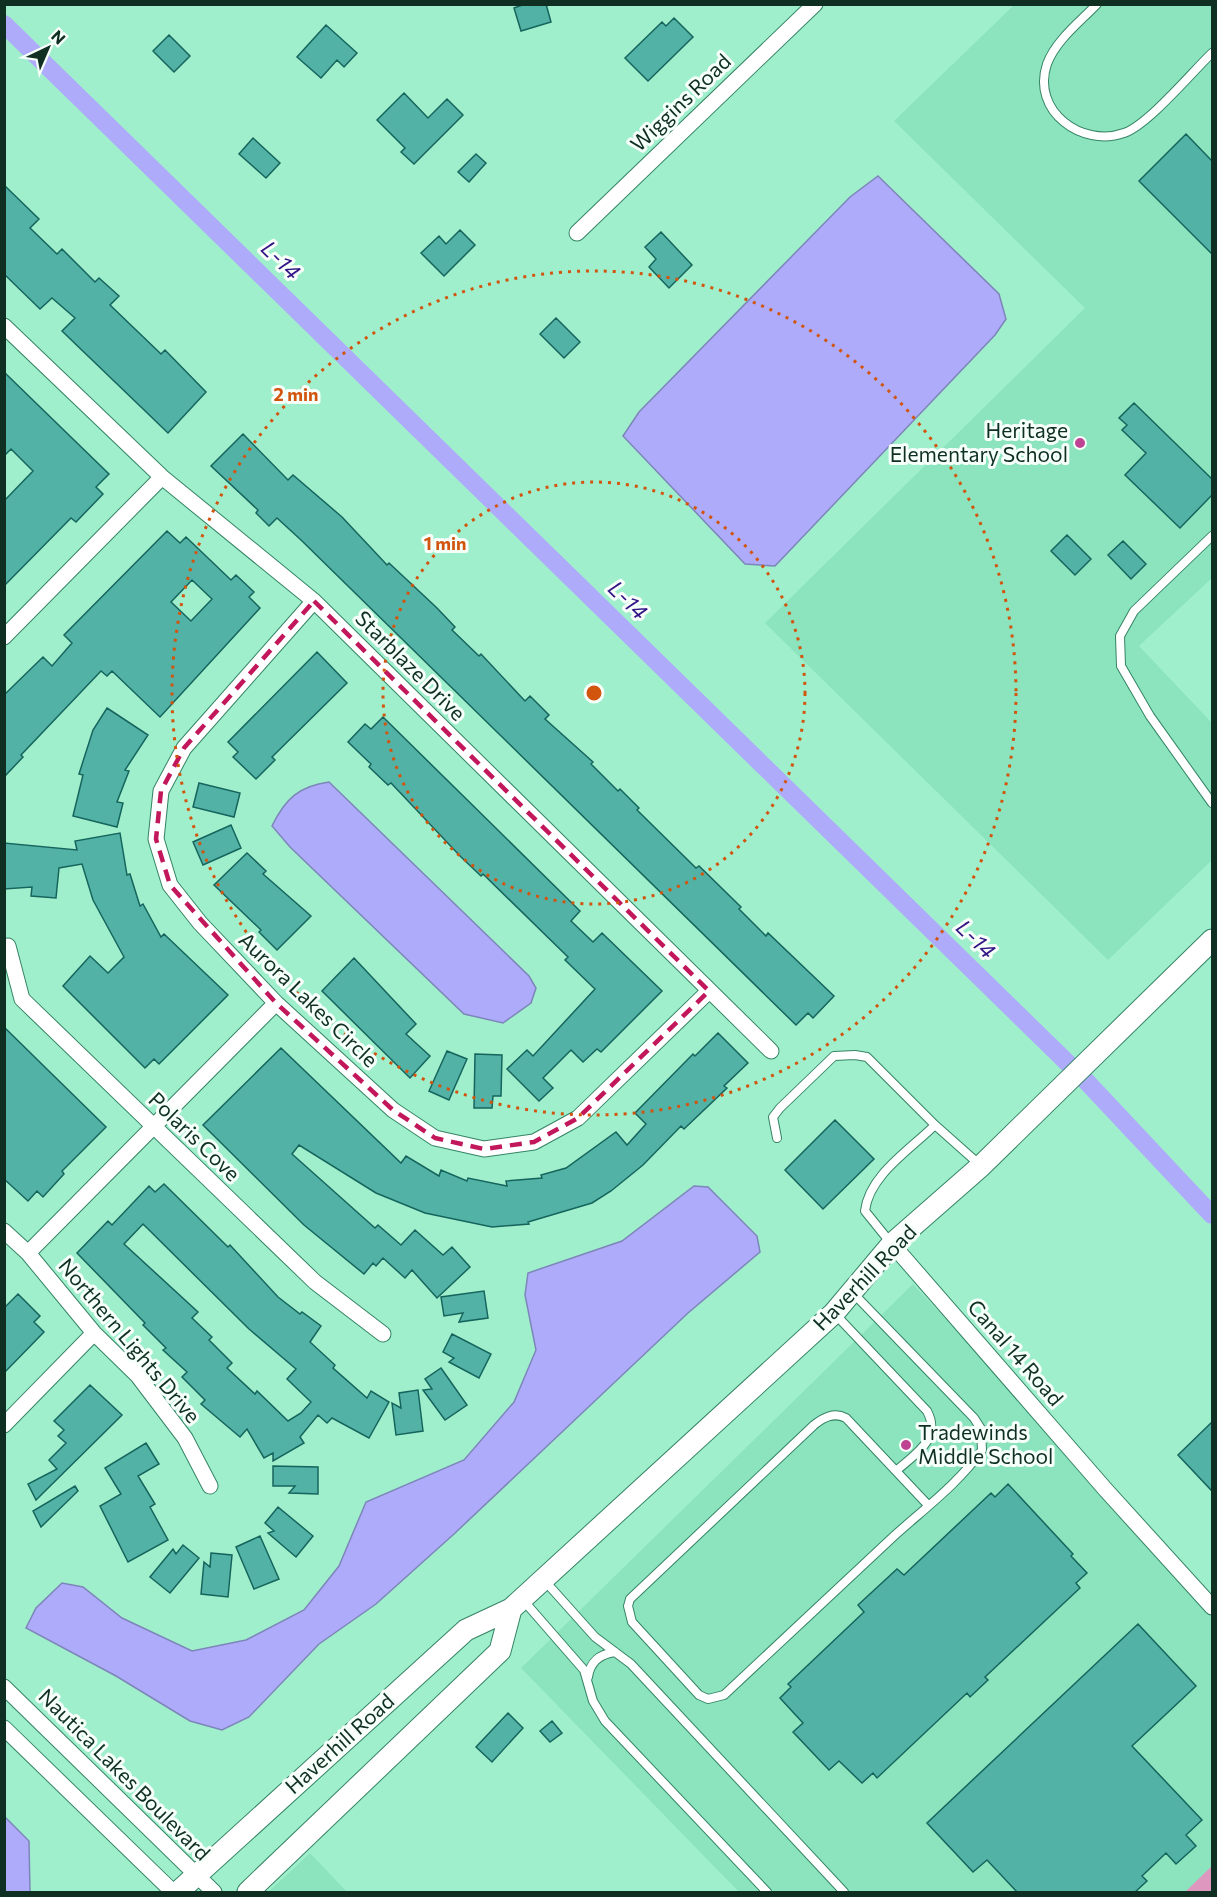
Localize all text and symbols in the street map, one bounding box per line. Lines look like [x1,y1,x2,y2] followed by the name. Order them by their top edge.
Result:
[18,18,78,78] north arrow
[48,26,70,48] text: N
[625,48,735,156] street label: Wiggins Road
[256,234,307,285] water label: L-14
[274,383,318,405] text: 2 min
[890,417,1068,466] place label: Heritage Elementary School
[1073,436,1087,450] marker: Heritage Elementary School
[424,532,466,554] text: 1 min
[603,574,654,625] water label: L-14
[351,605,471,725] street label: Starblaze Drive
[584,683,604,703] centre of rings
[951,913,1002,964] water label: L-14
[235,926,384,1071] street label: Aurora Lakes Circle
[144,1086,246,1186] street label: Polaris Cove
[807,1219,921,1335] street label: Haverhill Road
[54,1253,206,1427] street label: Northern Lights Drive
[963,1294,1069,1410] street label: Canal 14 Road
[918,1419,1053,1468] place label: Tradewinds Middle School
[899,1438,913,1452] marker: Tradewinds Middle School
[34,1683,216,1865] street label: Nautica Lakes Boulevard
[280,1688,398,1798] street label: Haverhill Road

